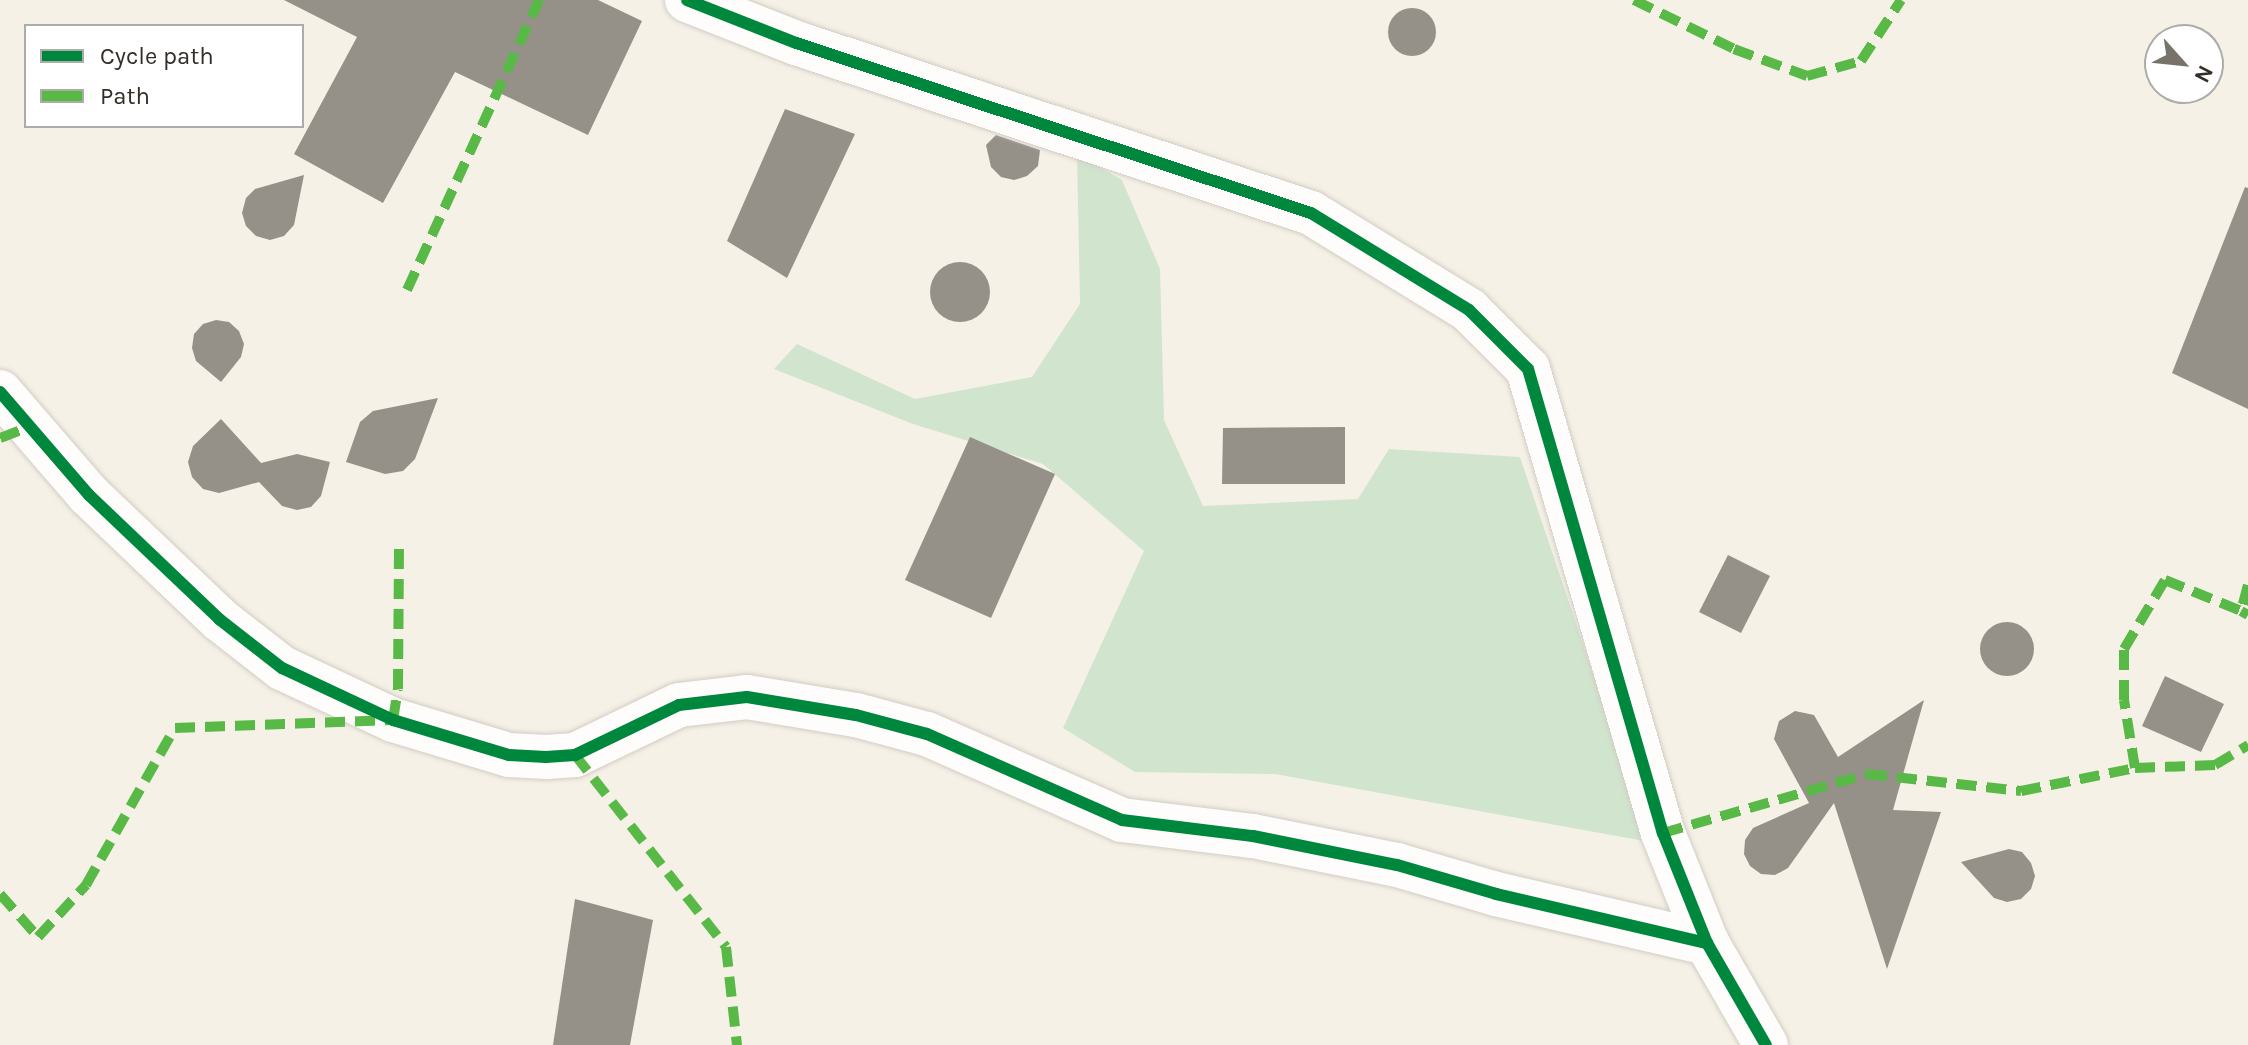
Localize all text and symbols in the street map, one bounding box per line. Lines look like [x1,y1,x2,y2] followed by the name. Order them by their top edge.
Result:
[24,24,304,128] legend
[2144,24,2224,104] north arrow
[100,42,214,70] text: Cycle path
[2188,61,2219,87] text: N
[100,82,150,110] text: Path

